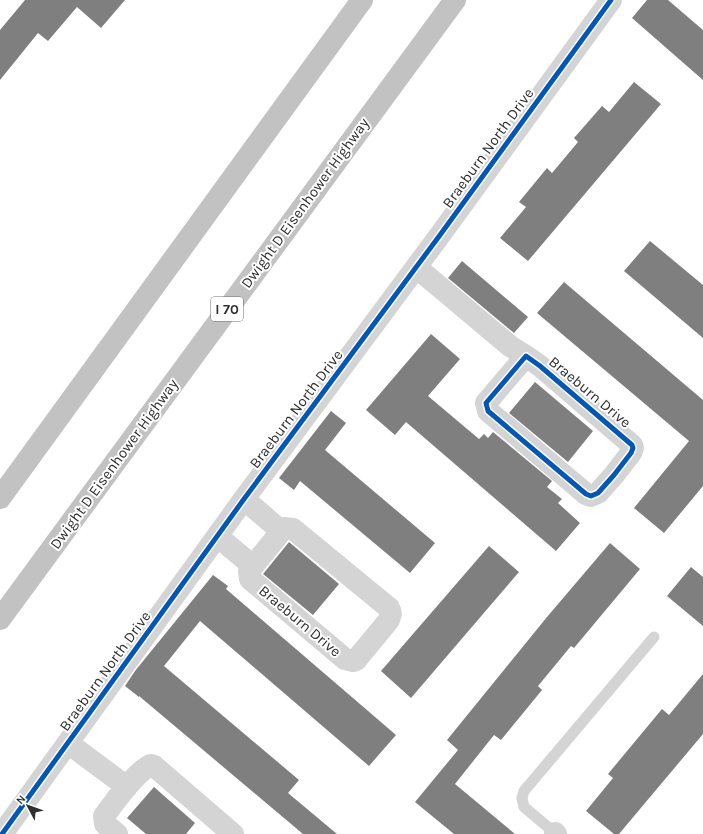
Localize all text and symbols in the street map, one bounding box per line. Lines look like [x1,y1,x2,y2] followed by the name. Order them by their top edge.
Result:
[438,85,538,211] street label: Braeburn North Drive
[237,114,373,292] street label: Dwight D Eisenhower Highway
[211,297,243,321] road number: I 70
[246,346,346,472] street label: Braeburn North Drive
[545,352,635,432] street label: Braeburn Drive
[46,375,182,553] street label: Dwight D Eisenhower Highway
[255,581,345,661] street label: Braeburn Drive
[55,608,155,734] street label: Braeburn North Drive
[8,786,48,826] north arrow
[13,793,28,807] text: N

